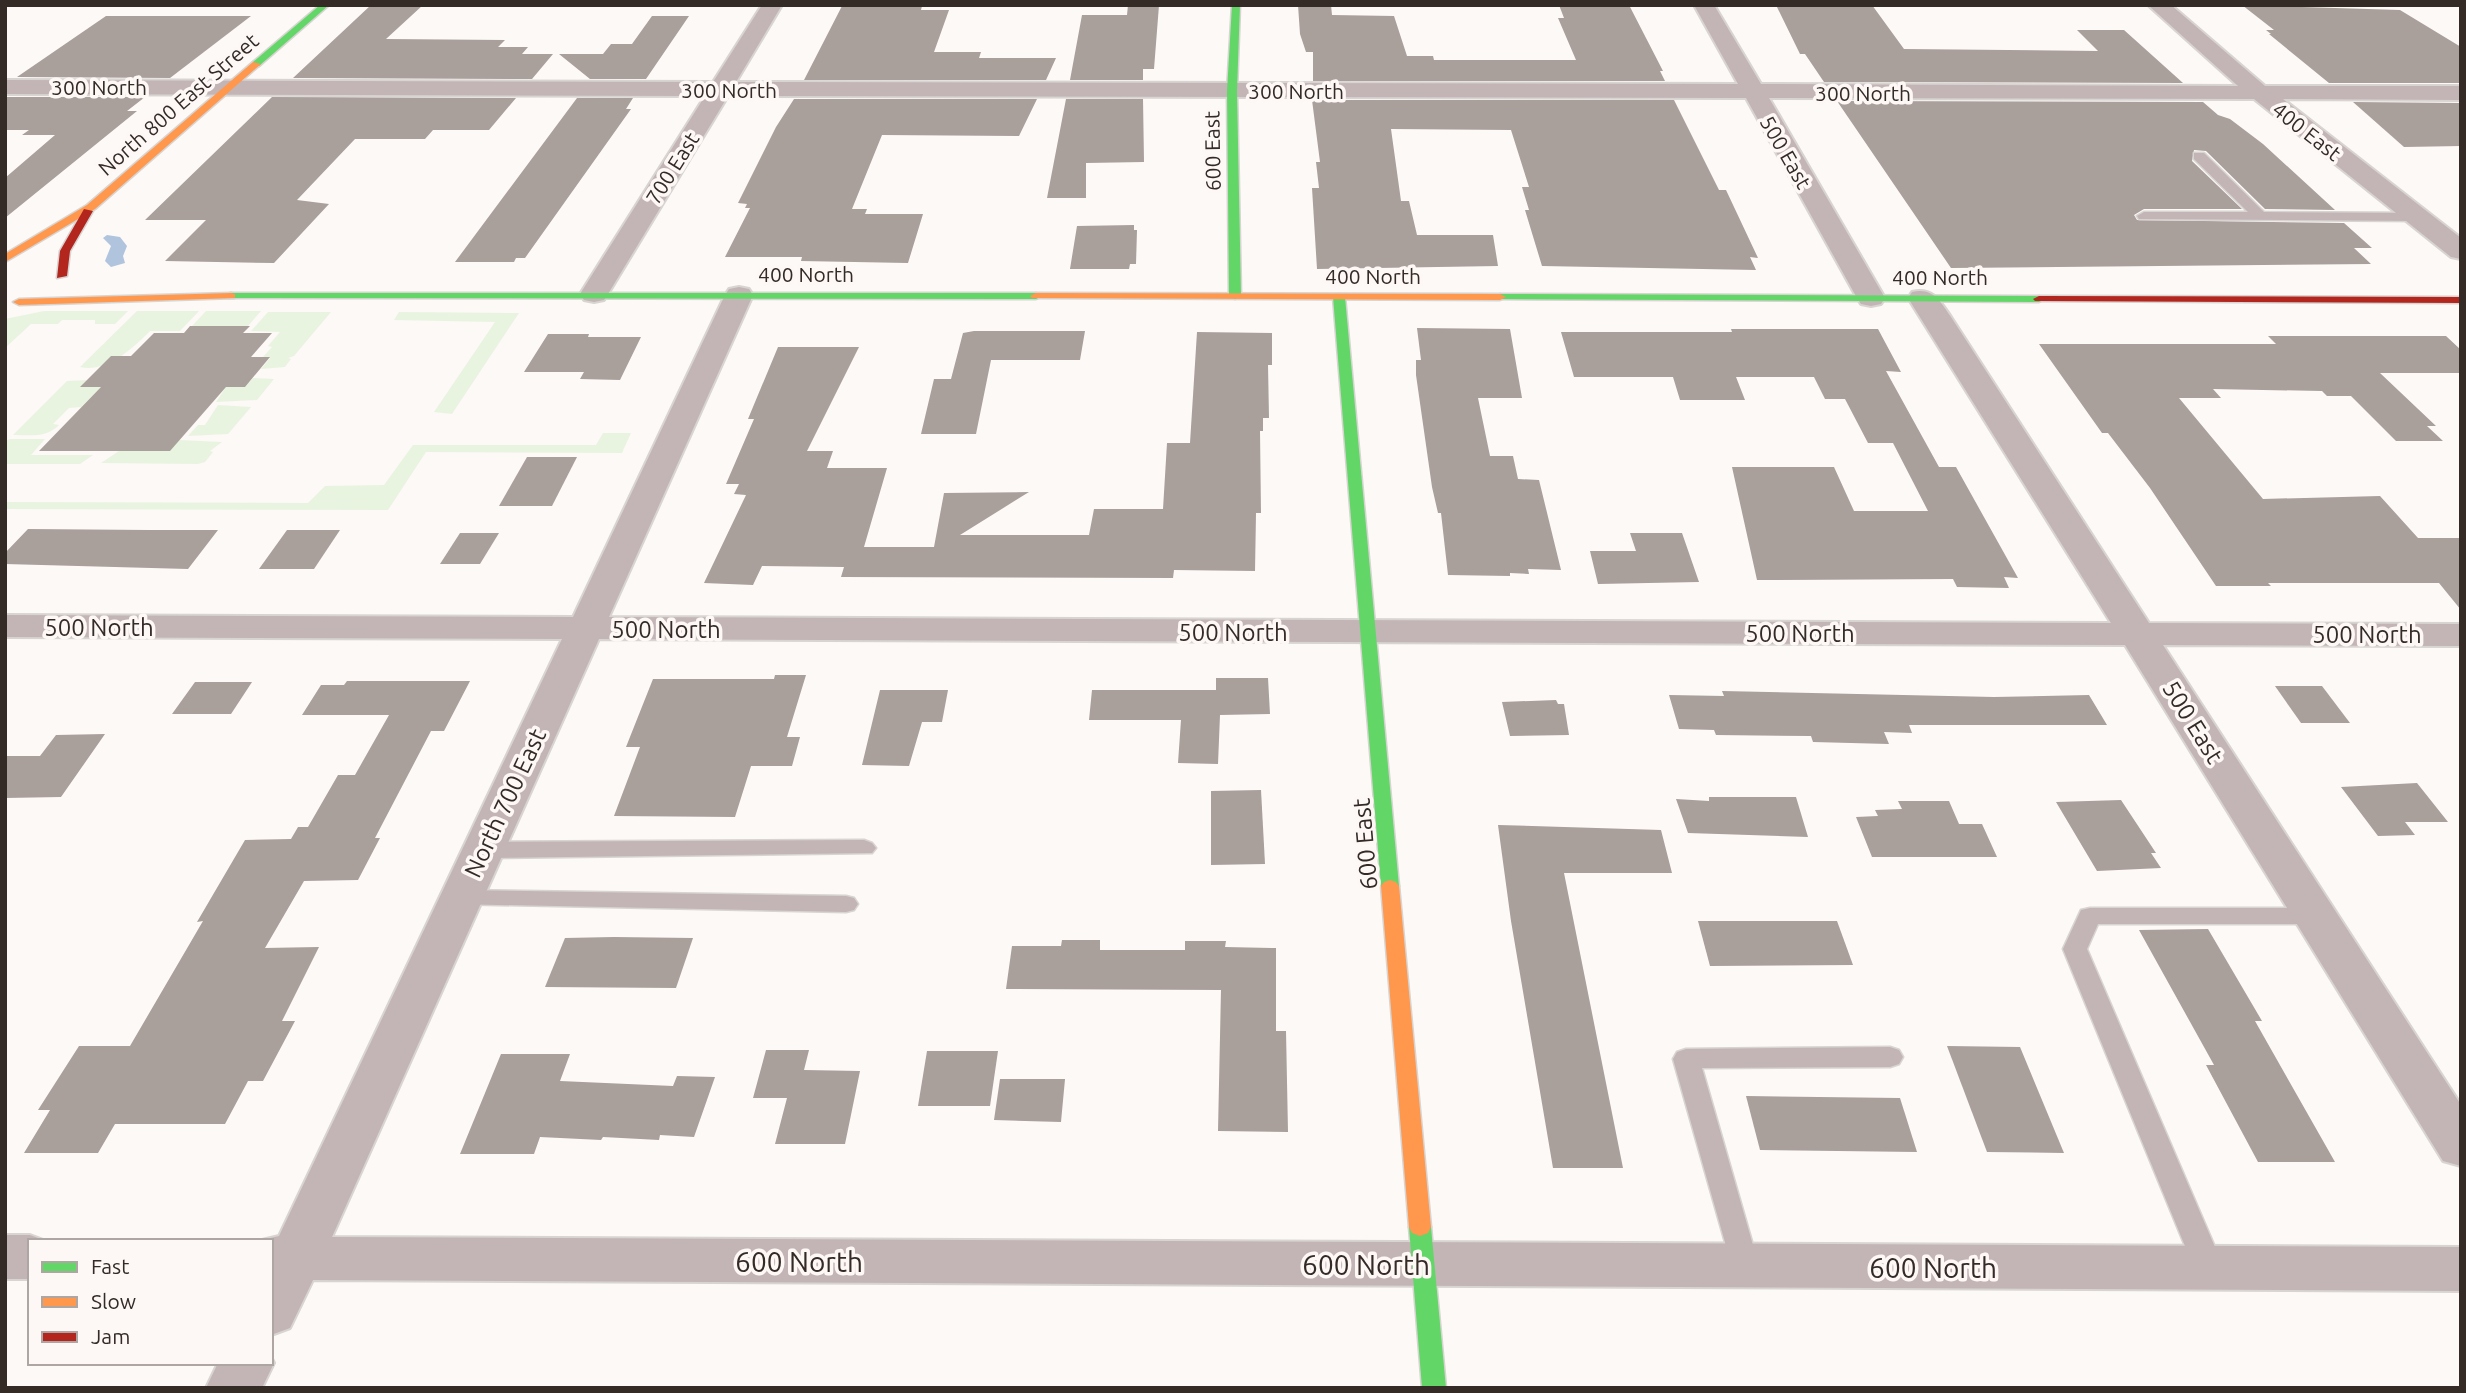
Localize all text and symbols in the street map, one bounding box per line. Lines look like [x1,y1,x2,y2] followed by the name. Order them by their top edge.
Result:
[93,28,263,180] street label: North 800 East Street
[51,75,147,99] street label: 300 North
[681,78,777,102] street label: 300 North
[1248,79,1344,103] street label: 300 North
[1815,81,1911,105] street label: 300 North
[2268,97,2346,165] street label: 400 East
[1199,111,1225,191] street label: 600 East
[1756,111,1816,193] street label: 500 East
[641,128,703,208] street label: 700 East
[758,262,854,286] street label: 400 North
[1325,264,1421,288] street label: 400 North
[1892,265,1988,289] street label: 400 North
[44,614,154,641] street label: 500 North
[611,616,721,643] street label: 500 North
[1178,619,1288,646] street label: 500 North
[1745,620,1855,647] street label: 500 North
[2312,621,2422,648] street label: 500 North
[2157,676,2229,769] street label: 500 East
[459,724,551,882] street label: North 700 East
[1348,797,1382,891] street label: 600 East
[28,1239,273,1365] legend
[735,1246,863,1277] street label: 600 North
[1302,1249,1430,1280] street label: 600 North
[1869,1252,1997,1283] street label: 600 North
[91,1254,129,1278] text: Fast
[91,1289,136,1313] text: Slow
[91,1324,130,1348] text: Jam

